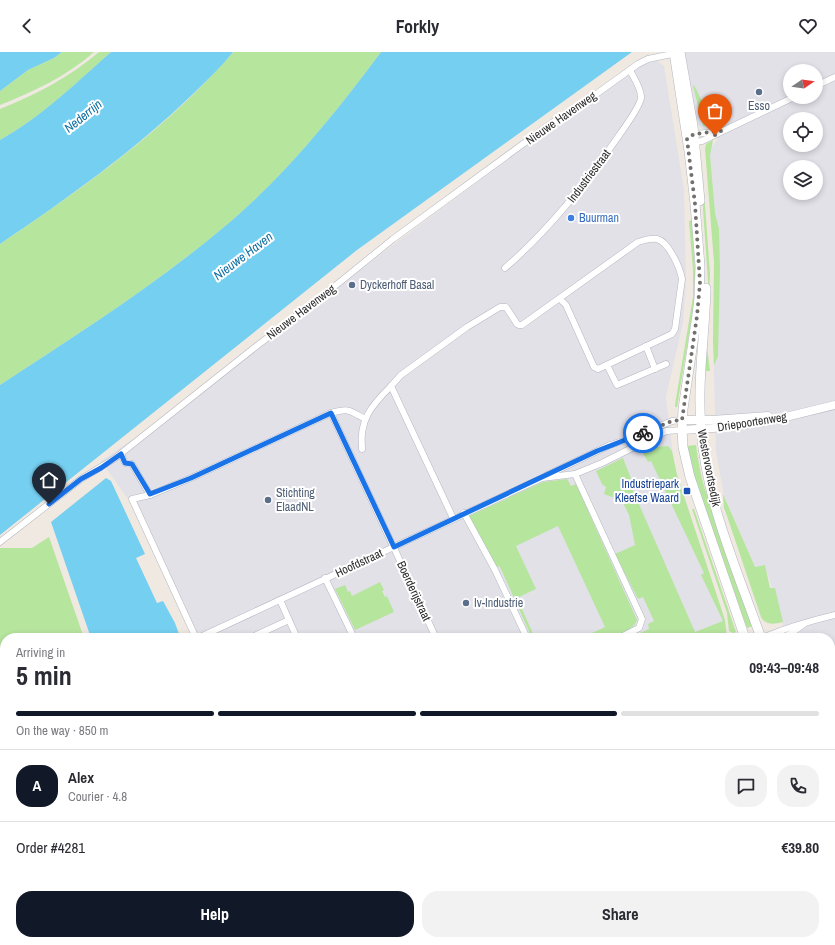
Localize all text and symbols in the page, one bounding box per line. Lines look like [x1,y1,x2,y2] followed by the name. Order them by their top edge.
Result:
[396,14,439,39] text: Forkly
[16,15,38,37] icon: back
[797,15,819,37] icon: heart
[783,64,823,104] north arrow
[783,64,823,200] map controls
[523,87,600,148] street label: Nieuwe Havenweg
[754,87,764,97] marker: Esso
[698,94,732,135] pin
[61,96,105,136] water label: Nederrijn
[748,98,770,114] place label: Esso
[704,100,726,122] icon: bag
[783,112,823,152] button: locate
[564,146,614,206] street label: Industriestraat
[783,160,823,200] button: layers
[579,210,619,226] place label: Buurman
[566,213,576,223] marker: Buurman
[210,228,276,284] water label: Nieuwe Haven
[360,277,434,293] place label: Dyckerhoff Basal
[263,280,339,343] street label: Nieuwe Havenweg
[347,280,357,290] marker: Dyckerhoff Basal
[716,409,788,435] street label: Driepoortenweg
[623,413,663,453] courier
[632,422,654,444] icon: bike
[694,428,724,508] street label: Westervoortsedijk
[32,463,66,504] pin
[38,469,60,491] icon: home
[615,476,679,506] place label: Industriepark Kleefse Waard
[276,485,315,515] place label: Stichting ElaadNL
[682,486,692,496] marker: Industriepark Kleefse Waard
[263,495,273,505] marker: Stichting ElaadNL
[333,545,386,581] street label: Hoofdstraat
[393,558,435,624] street label: Boerderijstraat
[474,595,523,611] place label: Iv-Industrie
[461,598,471,608] marker: Iv-Industrie
[16,644,65,661] text: Arriving in
[749,657,819,678] text: 09:43–09:48
[16,658,72,693] text: 5 min
[16,722,108,739] text: On the way · 850 m
[725,765,767,807] button: chat
[777,765,819,807] button: phone
[68,767,94,788] text: Alex
[33,775,41,796] text: A
[68,788,127,805] text: Courier · 4.8
[16,837,85,858] text: Order #4281
[781,837,819,858] text: €39.80
[16,891,414,937] button: Help
[422,891,819,937] button: Share

